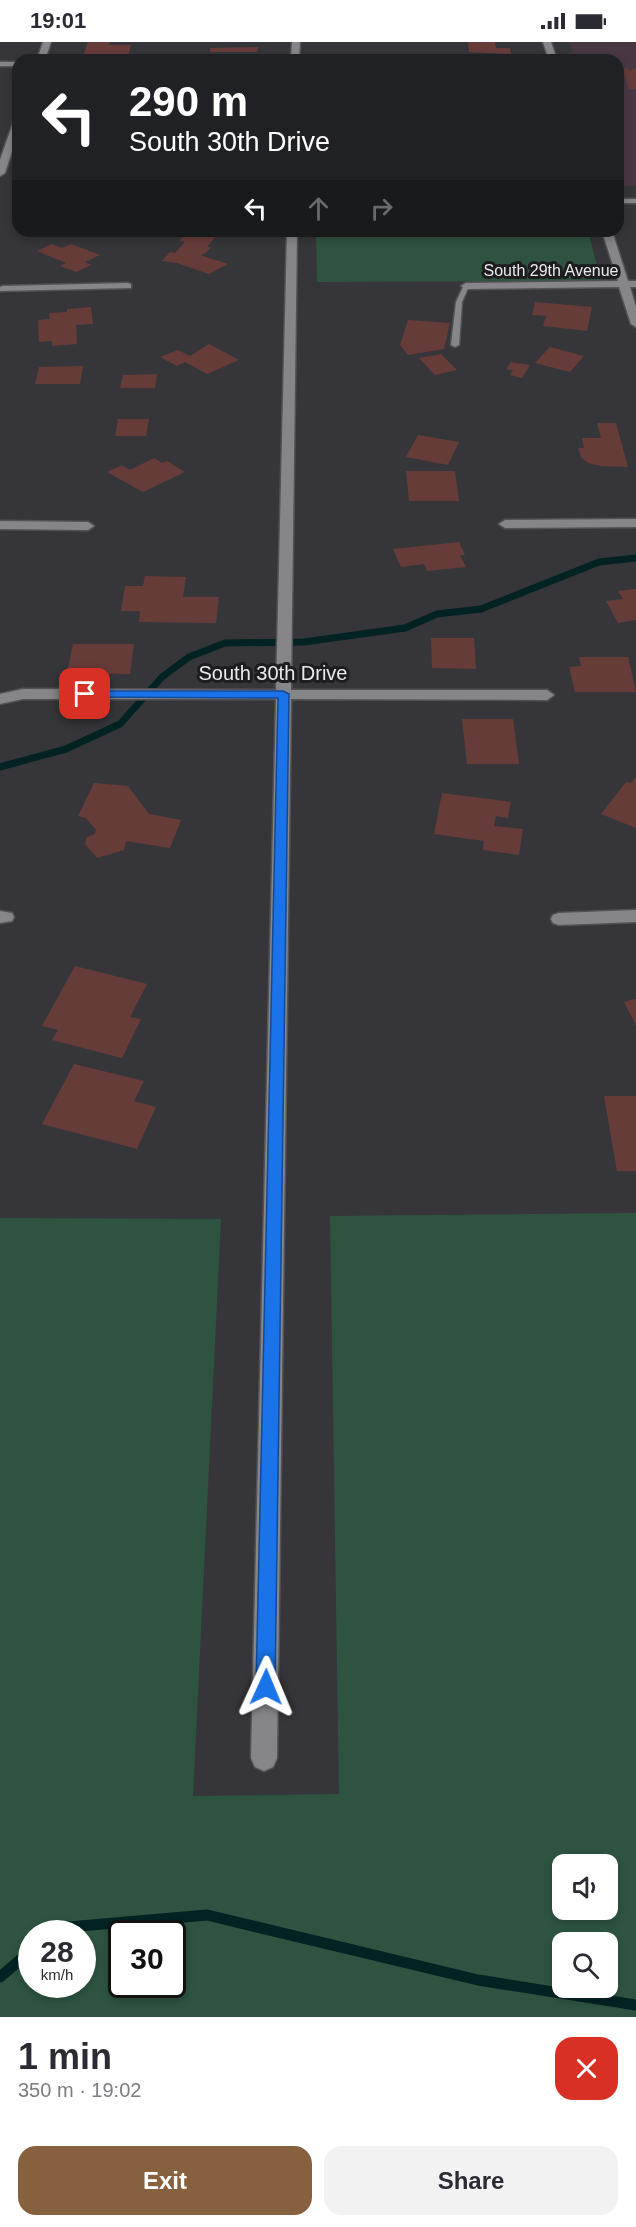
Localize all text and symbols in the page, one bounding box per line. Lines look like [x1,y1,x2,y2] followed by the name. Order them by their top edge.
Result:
[30,8,86,33] text: 19:01
[30,78,108,156] icon: left
[129,78,248,125] text: 290 m
[129,127,330,157] text: South 30th Drive
[239,192,272,225] icon: left
[302,192,335,225] icon: ahead
[365,192,398,225] icon: right
[484,262,619,279] street label: South 29th Avenue
[199,662,347,684] street label: South 30th Drive
[59,668,110,719] pin
[68,677,101,710] icon: arrive
[234,1655,298,1719] position arrow
[552,1854,618,1998] map controls
[552,1854,618,1920] button: sound
[108,1920,186,1998] speed limit sign: 30
[552,1932,618,1998] button: search
[40,1935,74,1968] text: 28
[41,1966,73,1983] text: km/h
[18,2036,112,2077] text: 1 min
[555,2037,618,2100] button: close
[18,2079,141,2101] text: 350 m · 19:02
[18,2146,312,2215] button: Exit
[324,2146,618,2215] button: Share

